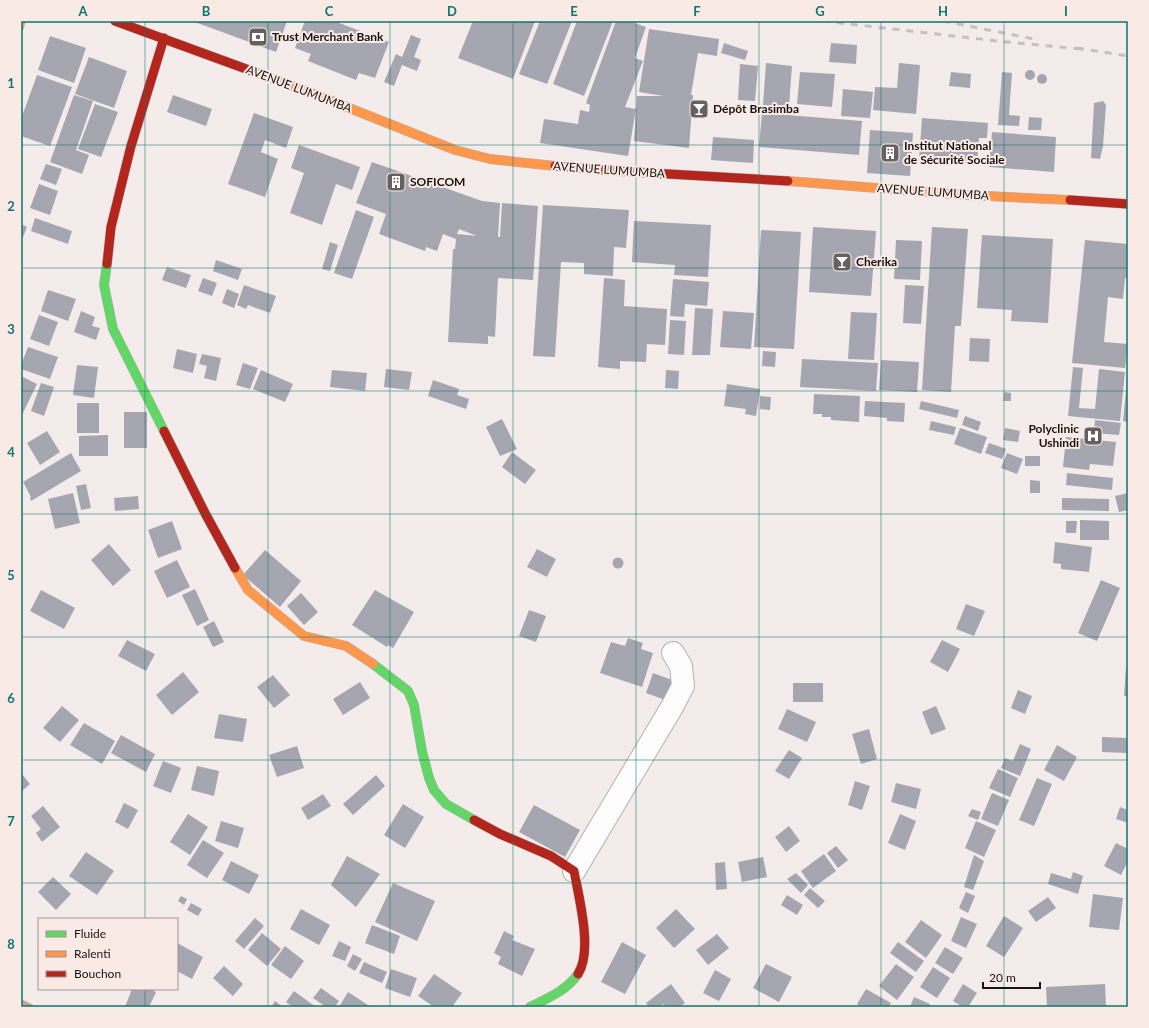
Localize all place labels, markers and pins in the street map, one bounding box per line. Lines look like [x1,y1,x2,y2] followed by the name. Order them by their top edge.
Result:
[247,26,269,48] bank icon: Trust Merchant Bank
[272,29,384,44] place label: Trust Merchant Bank
[688,98,710,120] bar icon: Dépôt Brasimba
[713,101,799,116] place label: Dépôt Brasimba
[904,138,1005,167] place label: Institut National de Sécurité Sociale
[879,142,901,164] building icon: Institut National de Sécurité Sociale
[385,171,407,193] building icon: SOFICOM
[410,174,465,189] place label: SOFICOM
[831,251,853,273] bar icon: Cherika
[856,254,897,269] place label: Cherika
[1028,421,1079,450] place label: Polyclinic Ushindi
[1082,425,1104,447] hospital icon: Polyclinic Ushindi

